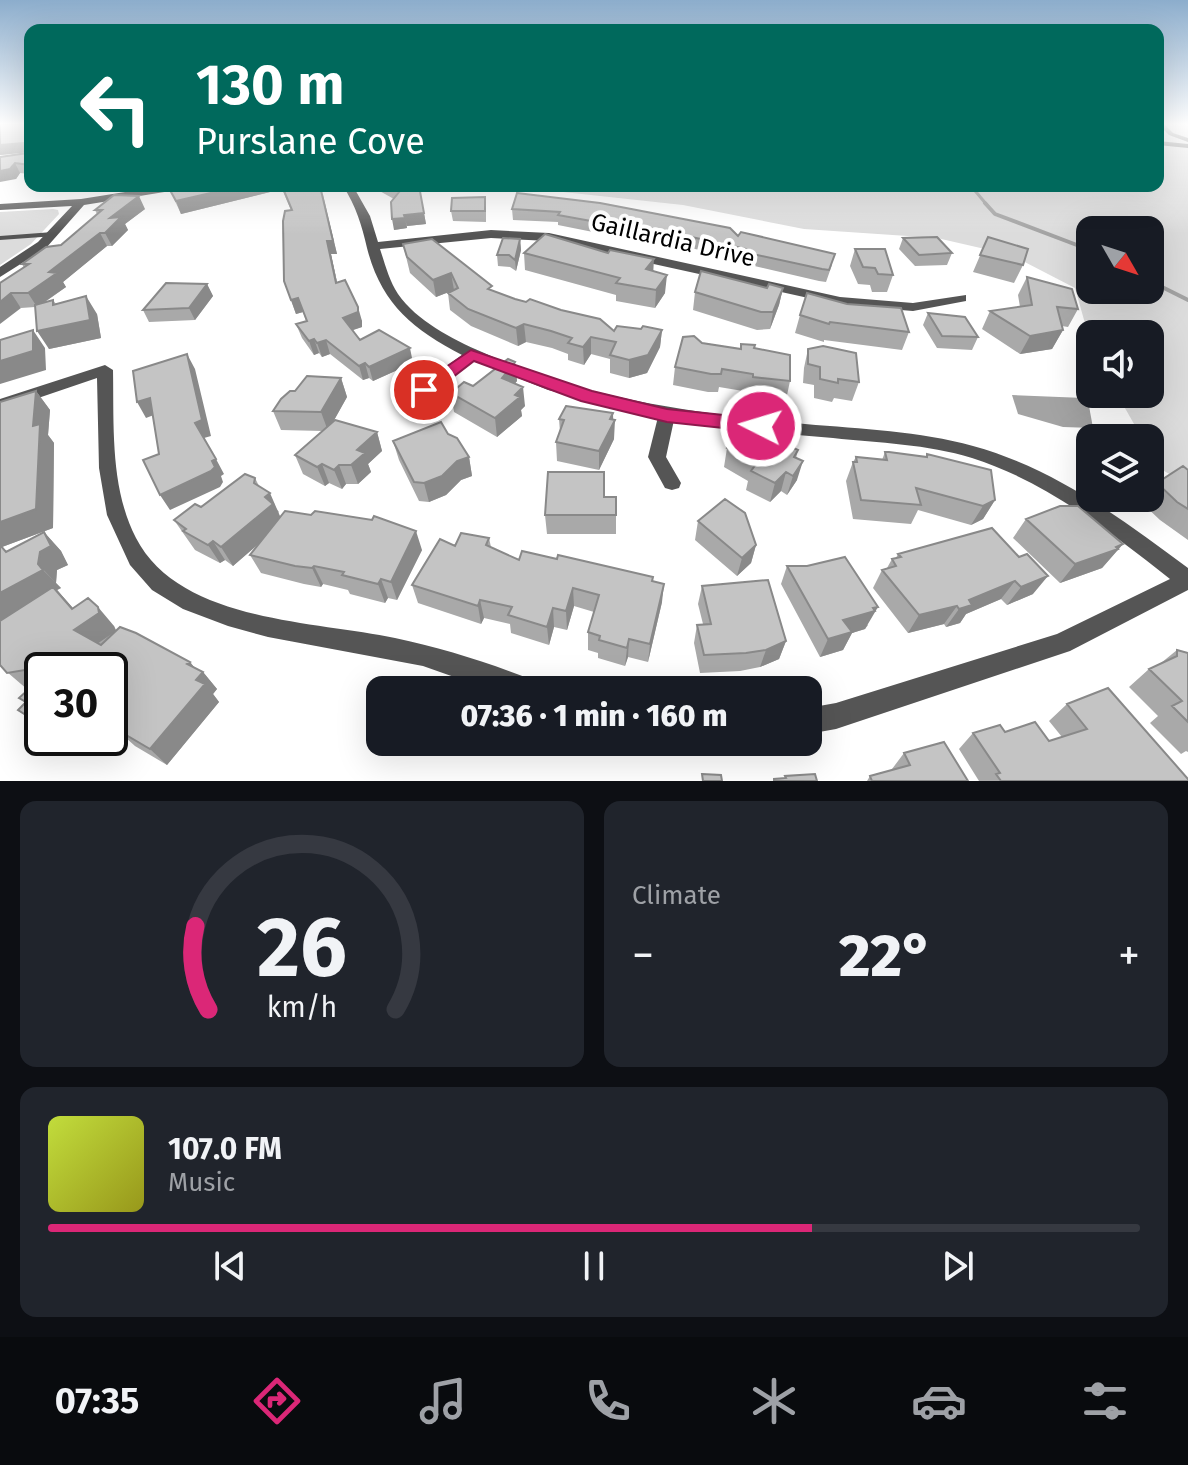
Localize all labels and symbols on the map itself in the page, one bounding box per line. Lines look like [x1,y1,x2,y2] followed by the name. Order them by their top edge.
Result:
[588,208,758,272] street label: Gaillardia Drive
[1076,216,1164,304] north arrow
[390,356,458,424] pin
[719,384,803,468] position arrow
[24,652,128,756] speed limit sign: 30

